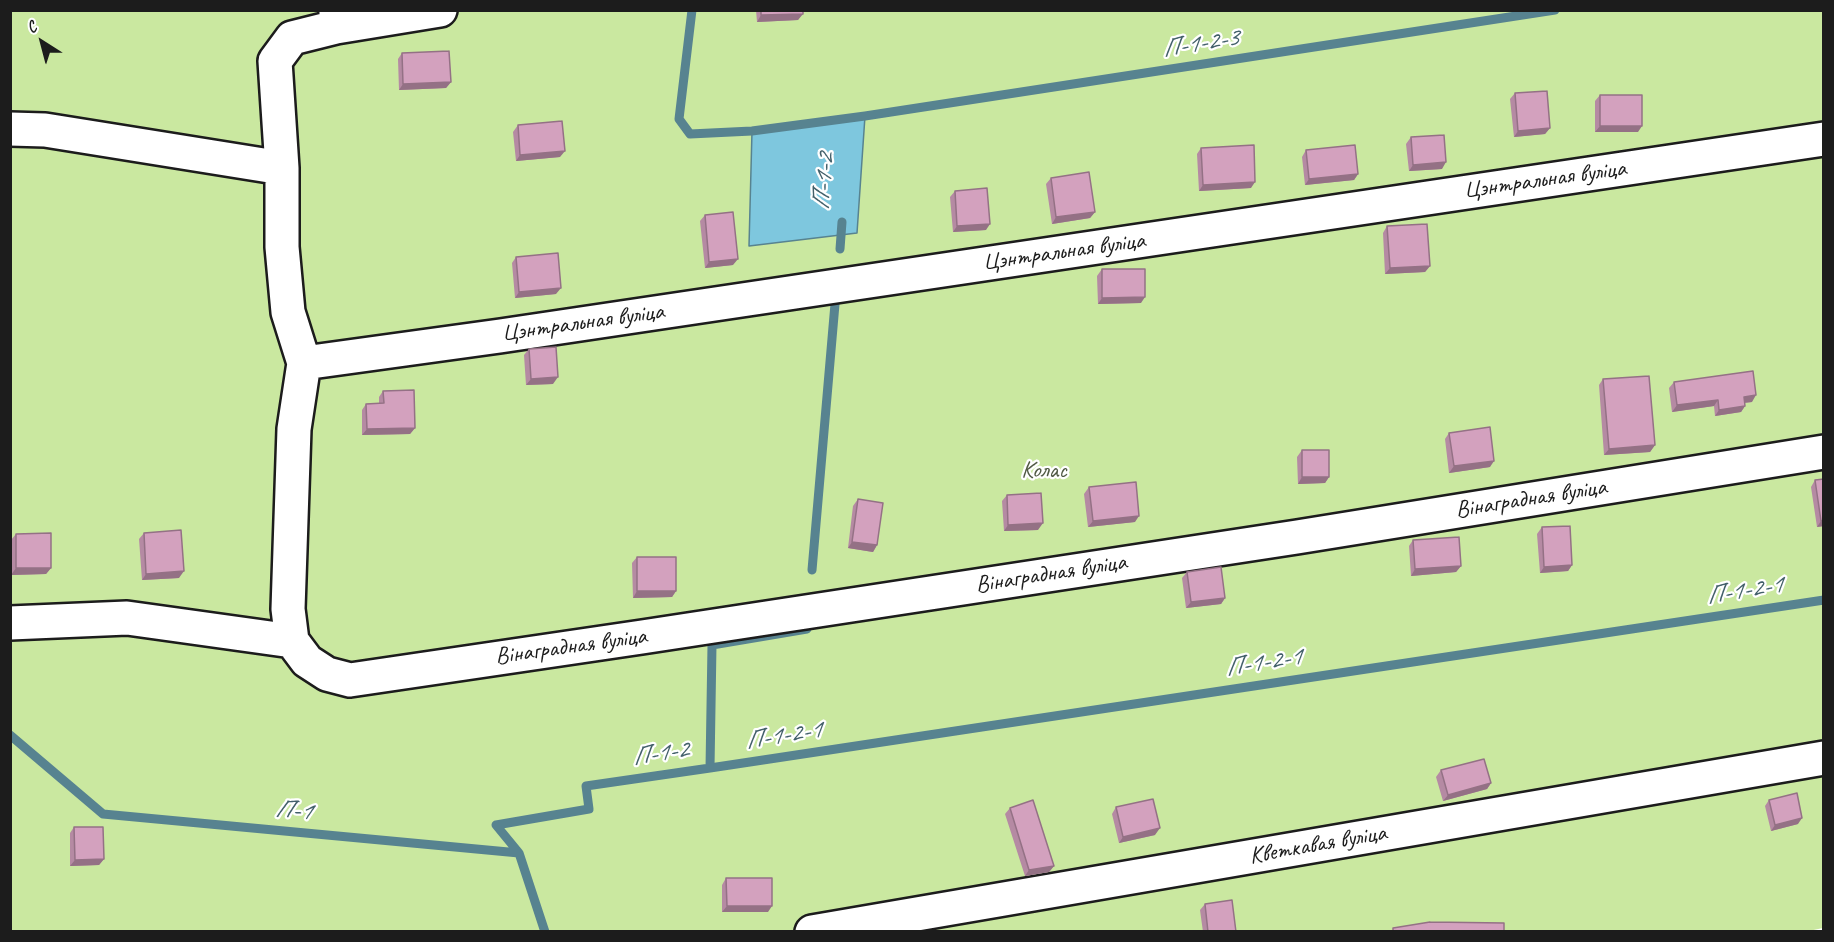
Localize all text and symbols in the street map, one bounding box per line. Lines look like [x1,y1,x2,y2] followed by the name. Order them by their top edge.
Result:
[12,12,72,72] north arrow
[22,17,40,38] text: С
[1160,23,1240,65] water label: П-1-2-3
[806,153,842,211] water label: П-1-2
[1462,154,1628,206] street label: Цэнтральная вуліца
[981,226,1147,278] street label: Цэнтральная вуліца
[500,297,666,349] street label: Цэнтральная вуліца
[1021,457,1067,485] park label: Колас
[1453,473,1609,525] street label: Вінаградная вуліца
[973,548,1129,600] street label: Вінаградная вуліца
[1704,570,1784,612] water label: П-1-2-1
[493,622,649,672] street label: Вінаградная вуліца
[1223,642,1303,684] water label: П-1-2-1
[743,715,823,757] water label: П-1-2-1
[630,734,690,774] water label: П-1-2
[274,794,312,828] water label: П-1
[1247,819,1389,871] street label: Кветкавая вуліца

